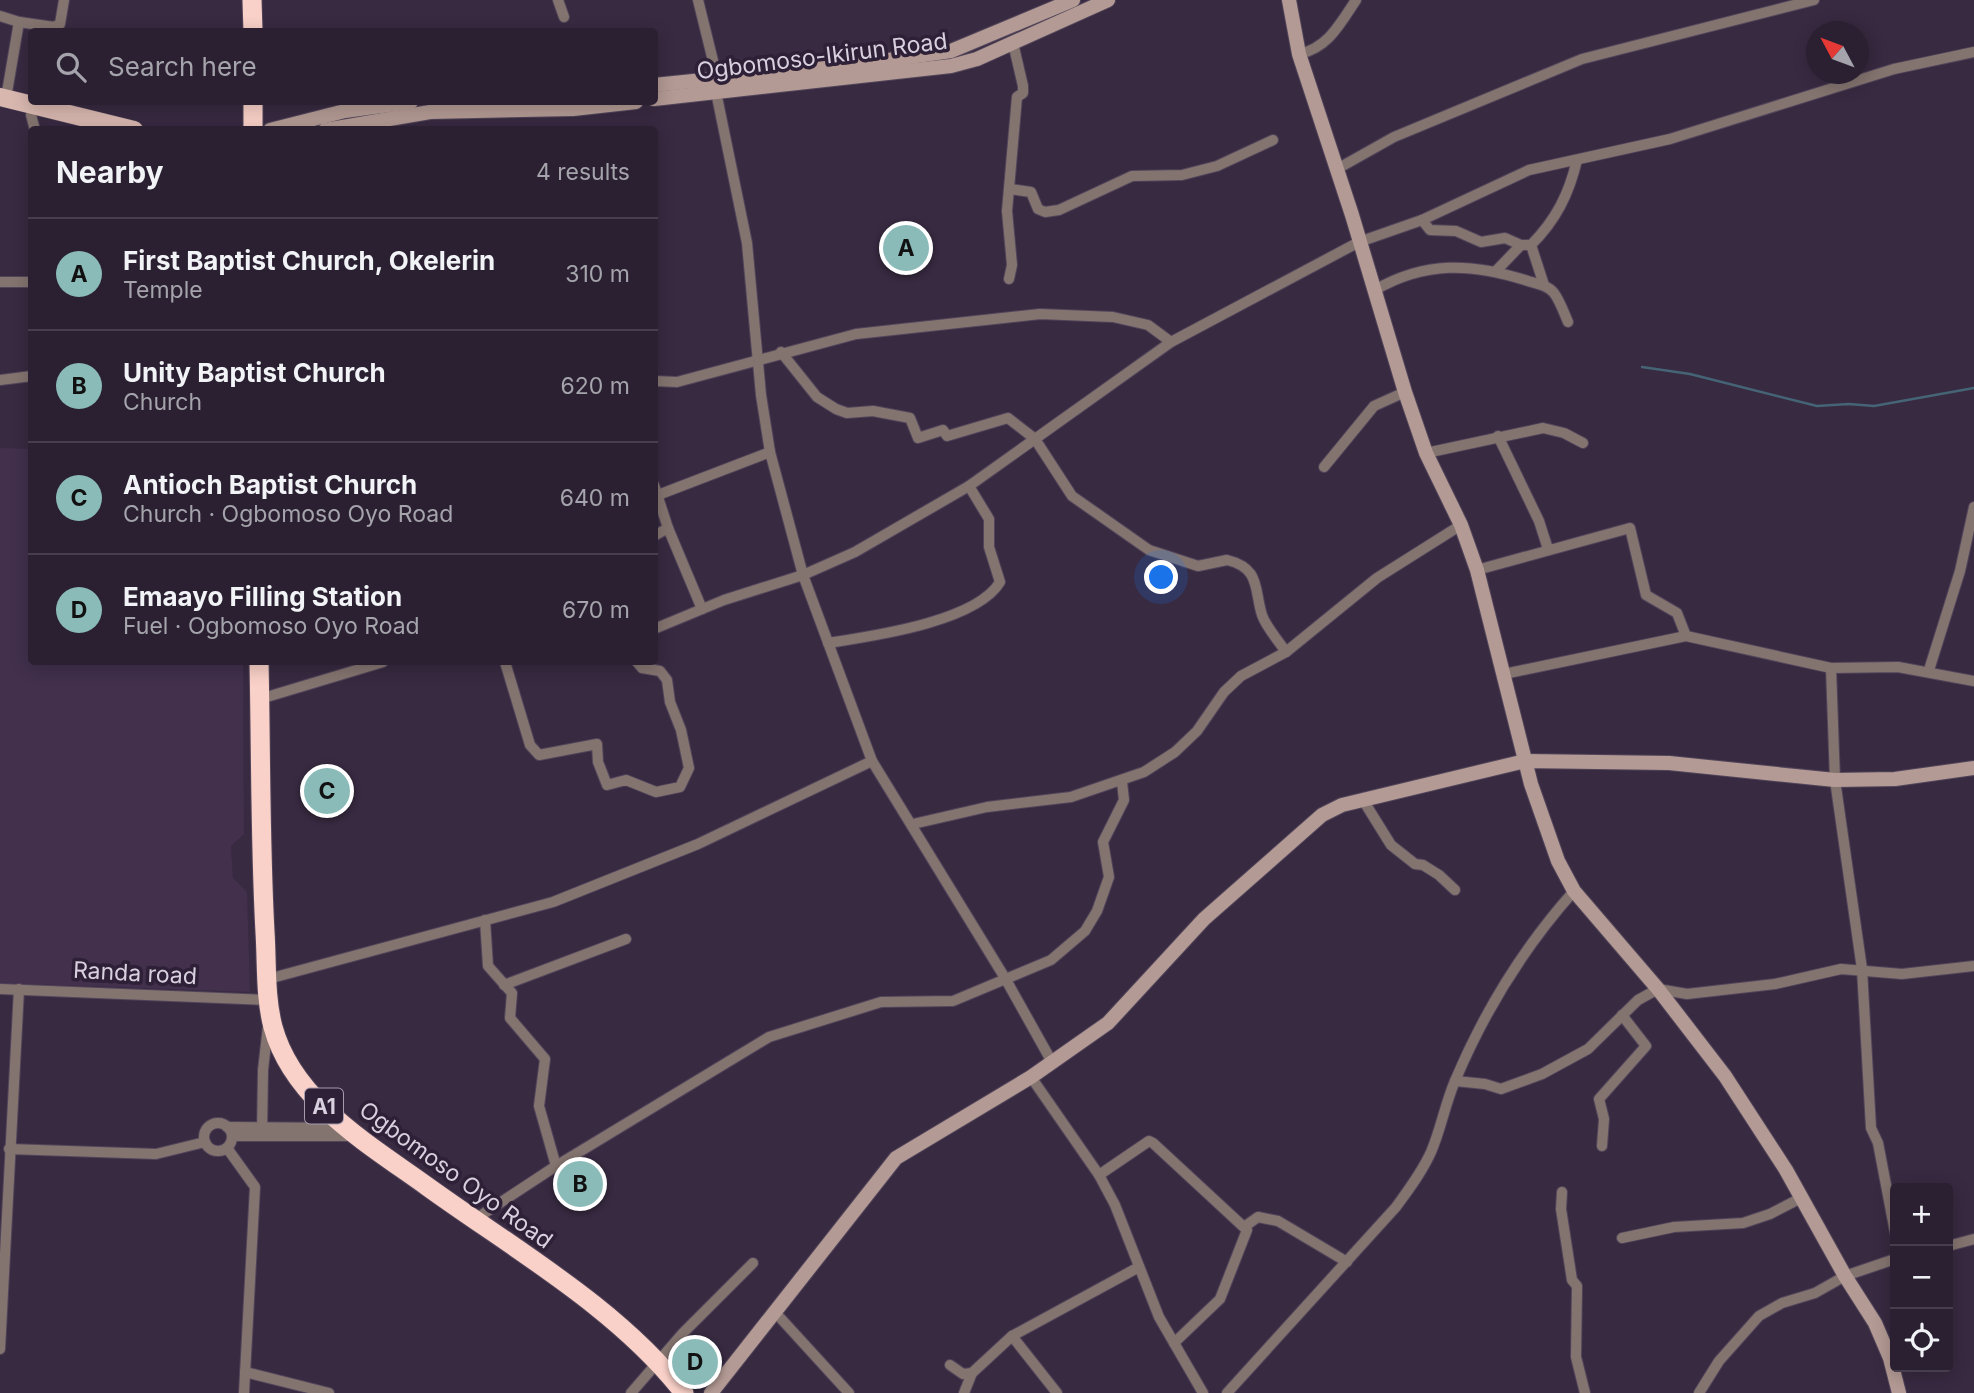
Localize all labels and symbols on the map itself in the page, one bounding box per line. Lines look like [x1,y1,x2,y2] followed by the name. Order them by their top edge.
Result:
[1806,21,1869,84] north arrow
[695,27,949,85] street label: Ogbomoso-Ikirun Road
[883,222,929,274] pin: A
[1144,560,1178,594] your location
[304,765,350,817] pin: C
[72,956,198,990] street label: Randa road
[305,1088,343,1124] road number: A1
[354,1096,558,1254] street label: Ogbomoso Oyo Road
[557,1158,603,1210] pin: B
[672,1336,718,1388] pin: D

